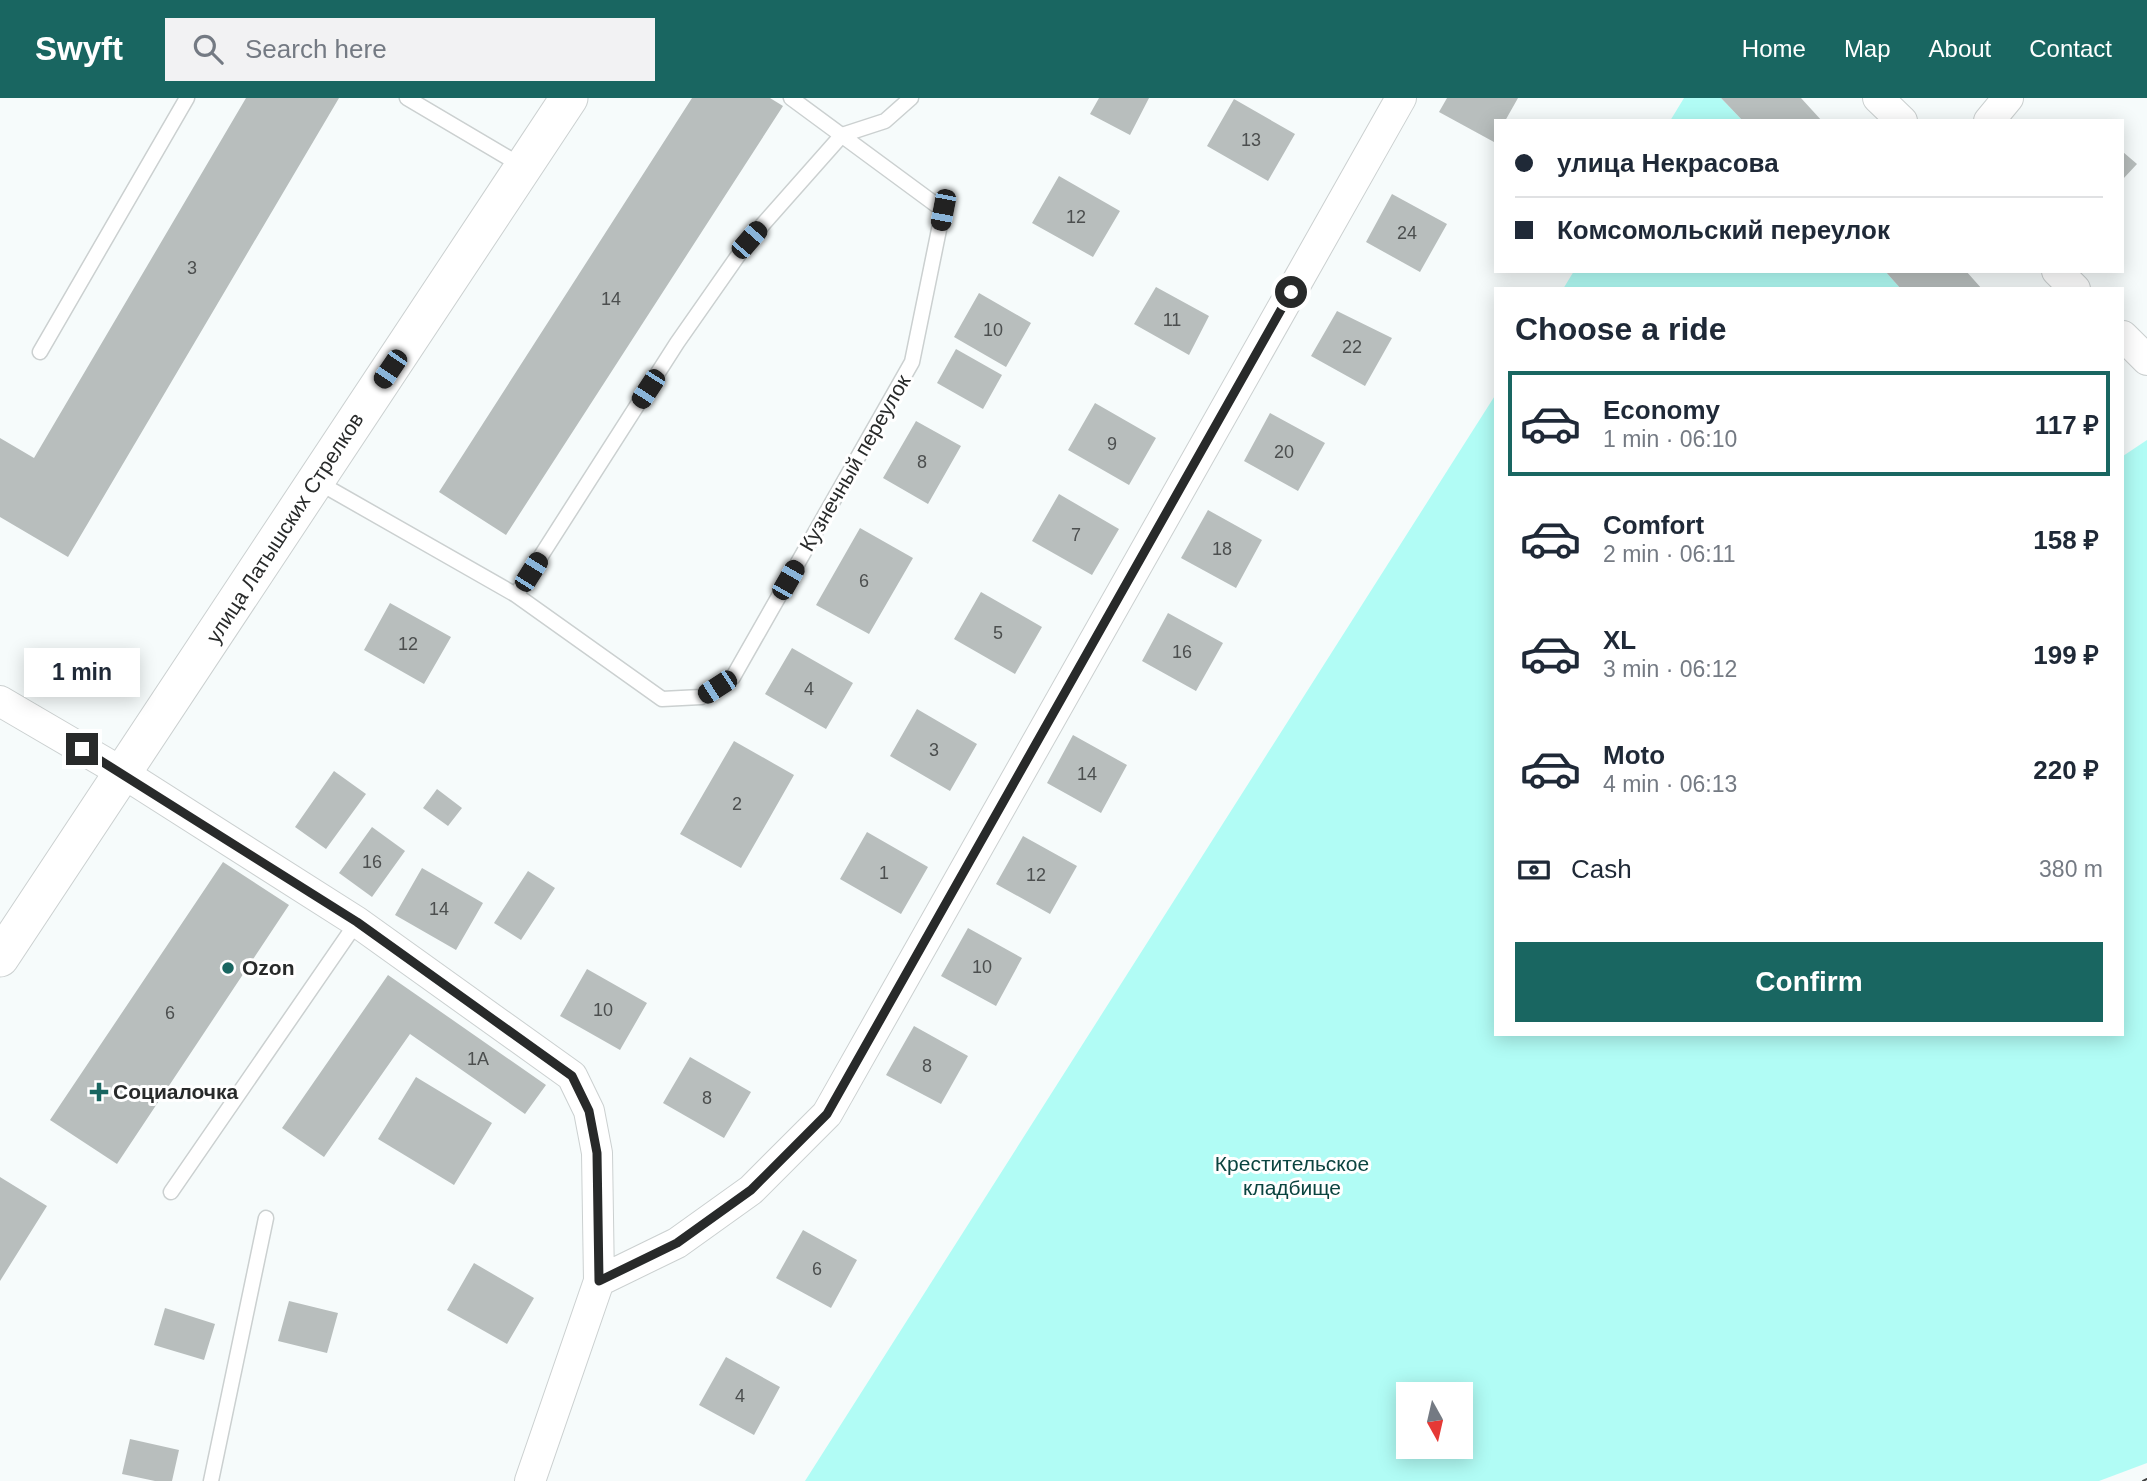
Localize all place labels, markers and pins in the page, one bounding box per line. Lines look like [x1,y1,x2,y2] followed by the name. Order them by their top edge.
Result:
[242,956,295,979] place label: Ozon
[220,960,236,976] marker: Ozon
[113,1080,239,1103] place label: Социалочка
[91,1084,107,1100] marker: Социалочка

